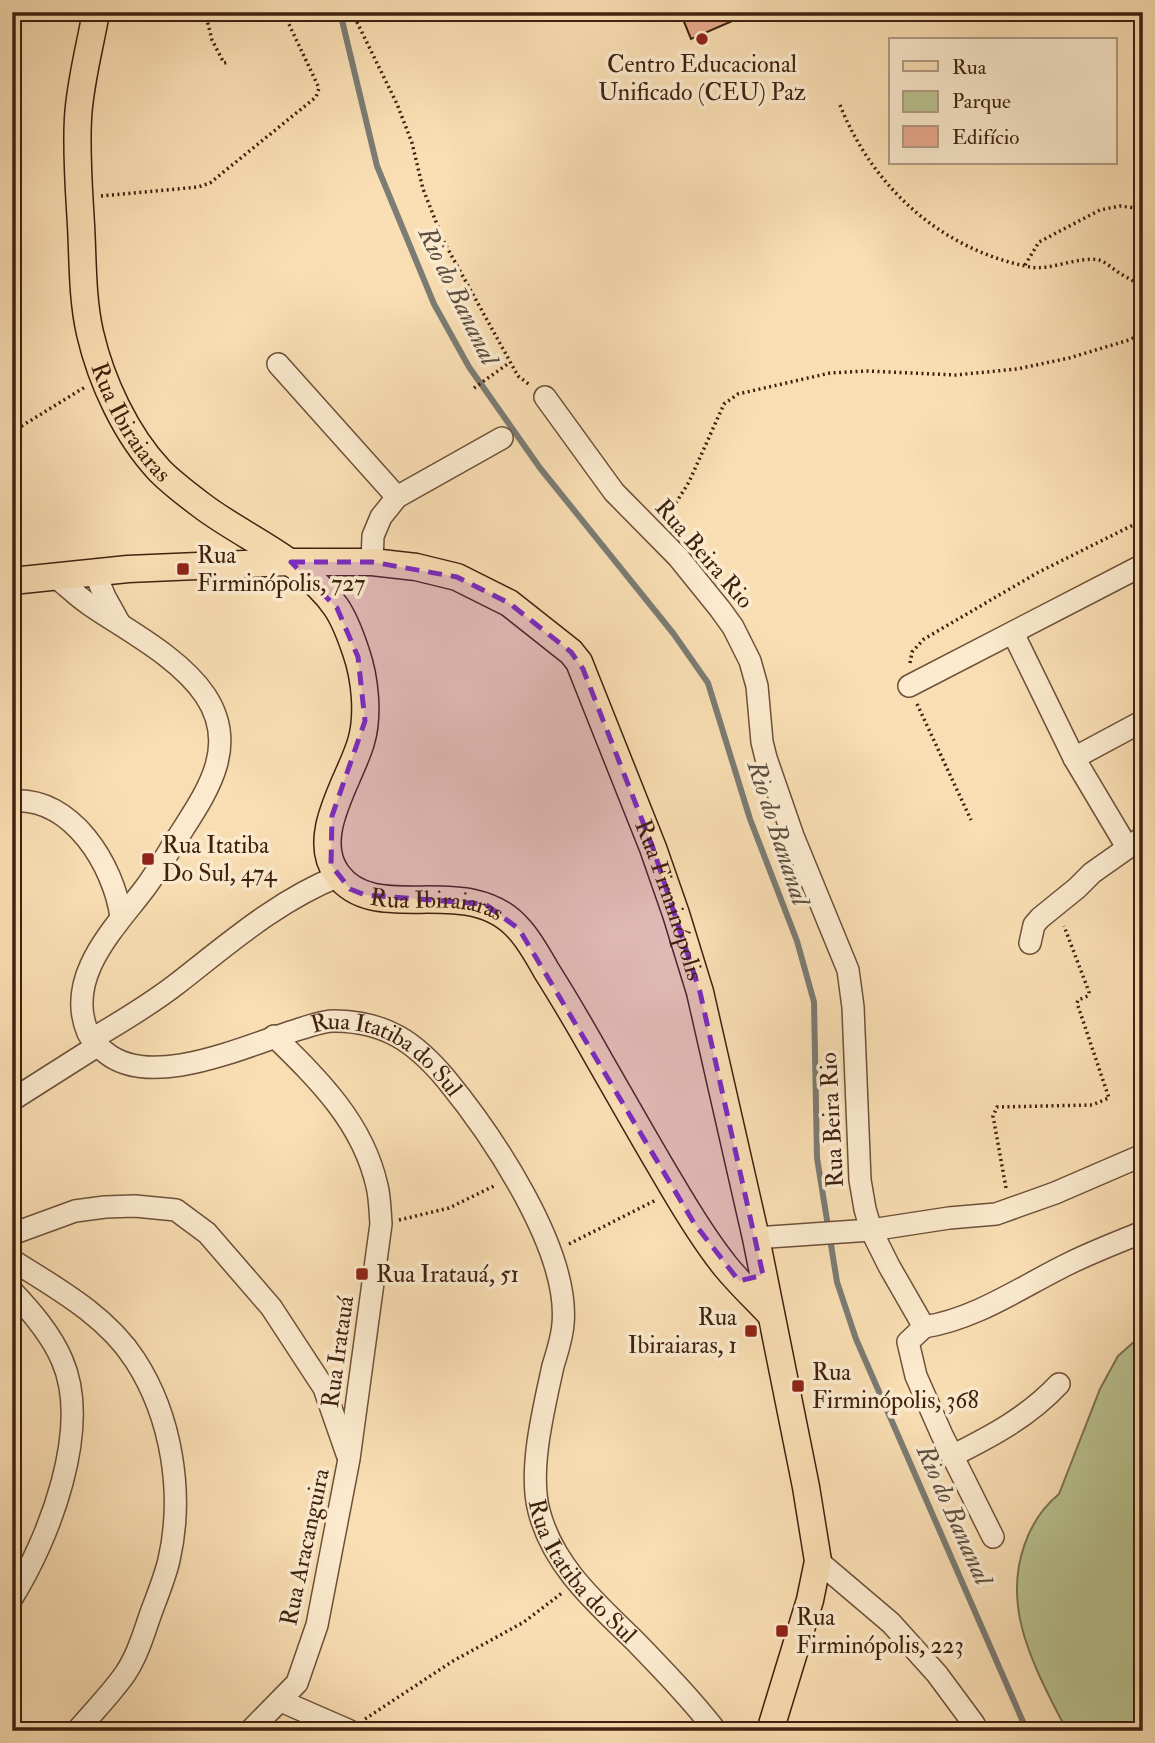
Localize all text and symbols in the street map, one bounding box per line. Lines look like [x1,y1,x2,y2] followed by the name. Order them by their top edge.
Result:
[694,31,710,47] marker: Centro Educacional Unificado (CEU) Paz
[889,38,1116,164] legend
[598,49,806,108] place label: Centro Educacional Unificado (CEU) Paz
[952,54,987,81] text: Rua
[952,88,1011,115] text: Parque
[952,124,1019,151] text: Edifício
[410,221,506,372] water label: Rio do Bananal
[84,358,178,489] street label: Rua Ibiraiaras
[648,493,760,615] street label: Rua Beira Rio
[197,540,365,599] place label: Rua Firminópolis, 727
[175,561,191,577] marker: Rua Firminópolis, 727
[739,756,817,911] water label: Rio do Bananal
[628,815,711,984] street label: Rua Firminópolis
[162,830,277,889] place label: Rua Itatiba Do Sul, 474
[140,851,156,867] marker: Rua Itatiba Do Sul, 474
[368,881,510,928] street label: Rua Ibiraiaras
[307,1005,470,1103] street label: Rua Itatiba do Sul
[813,1052,851,1188] street label: Rua Beira Rio
[376,1259,519,1290] place label: Rua Iratauá, 51
[354,1266,370,1282] marker: Rua Iratauá, 51
[315,1293,361,1410] street label: Rua Iratauá
[628,1302,738,1361] place label: Rua Ibiraiaras, 1
[743,1323,759,1339] marker: Rua Ibiraiaras, 1
[812,1357,979,1416] place label: Rua Firminópolis, 368
[790,1378,806,1394] marker: Rua Firminópolis, 368
[908,1439,1000,1592] water label: Rio do Bananal
[273,1464,337,1628] street label: Rua Aracanguira
[521,1496,643,1650] street label: Rua Itatiba do Sul
[796,1602,964,1661] place label: Rua Firminópolis, 223
[774,1623,790,1639] marker: Rua Firminópolis, 223

